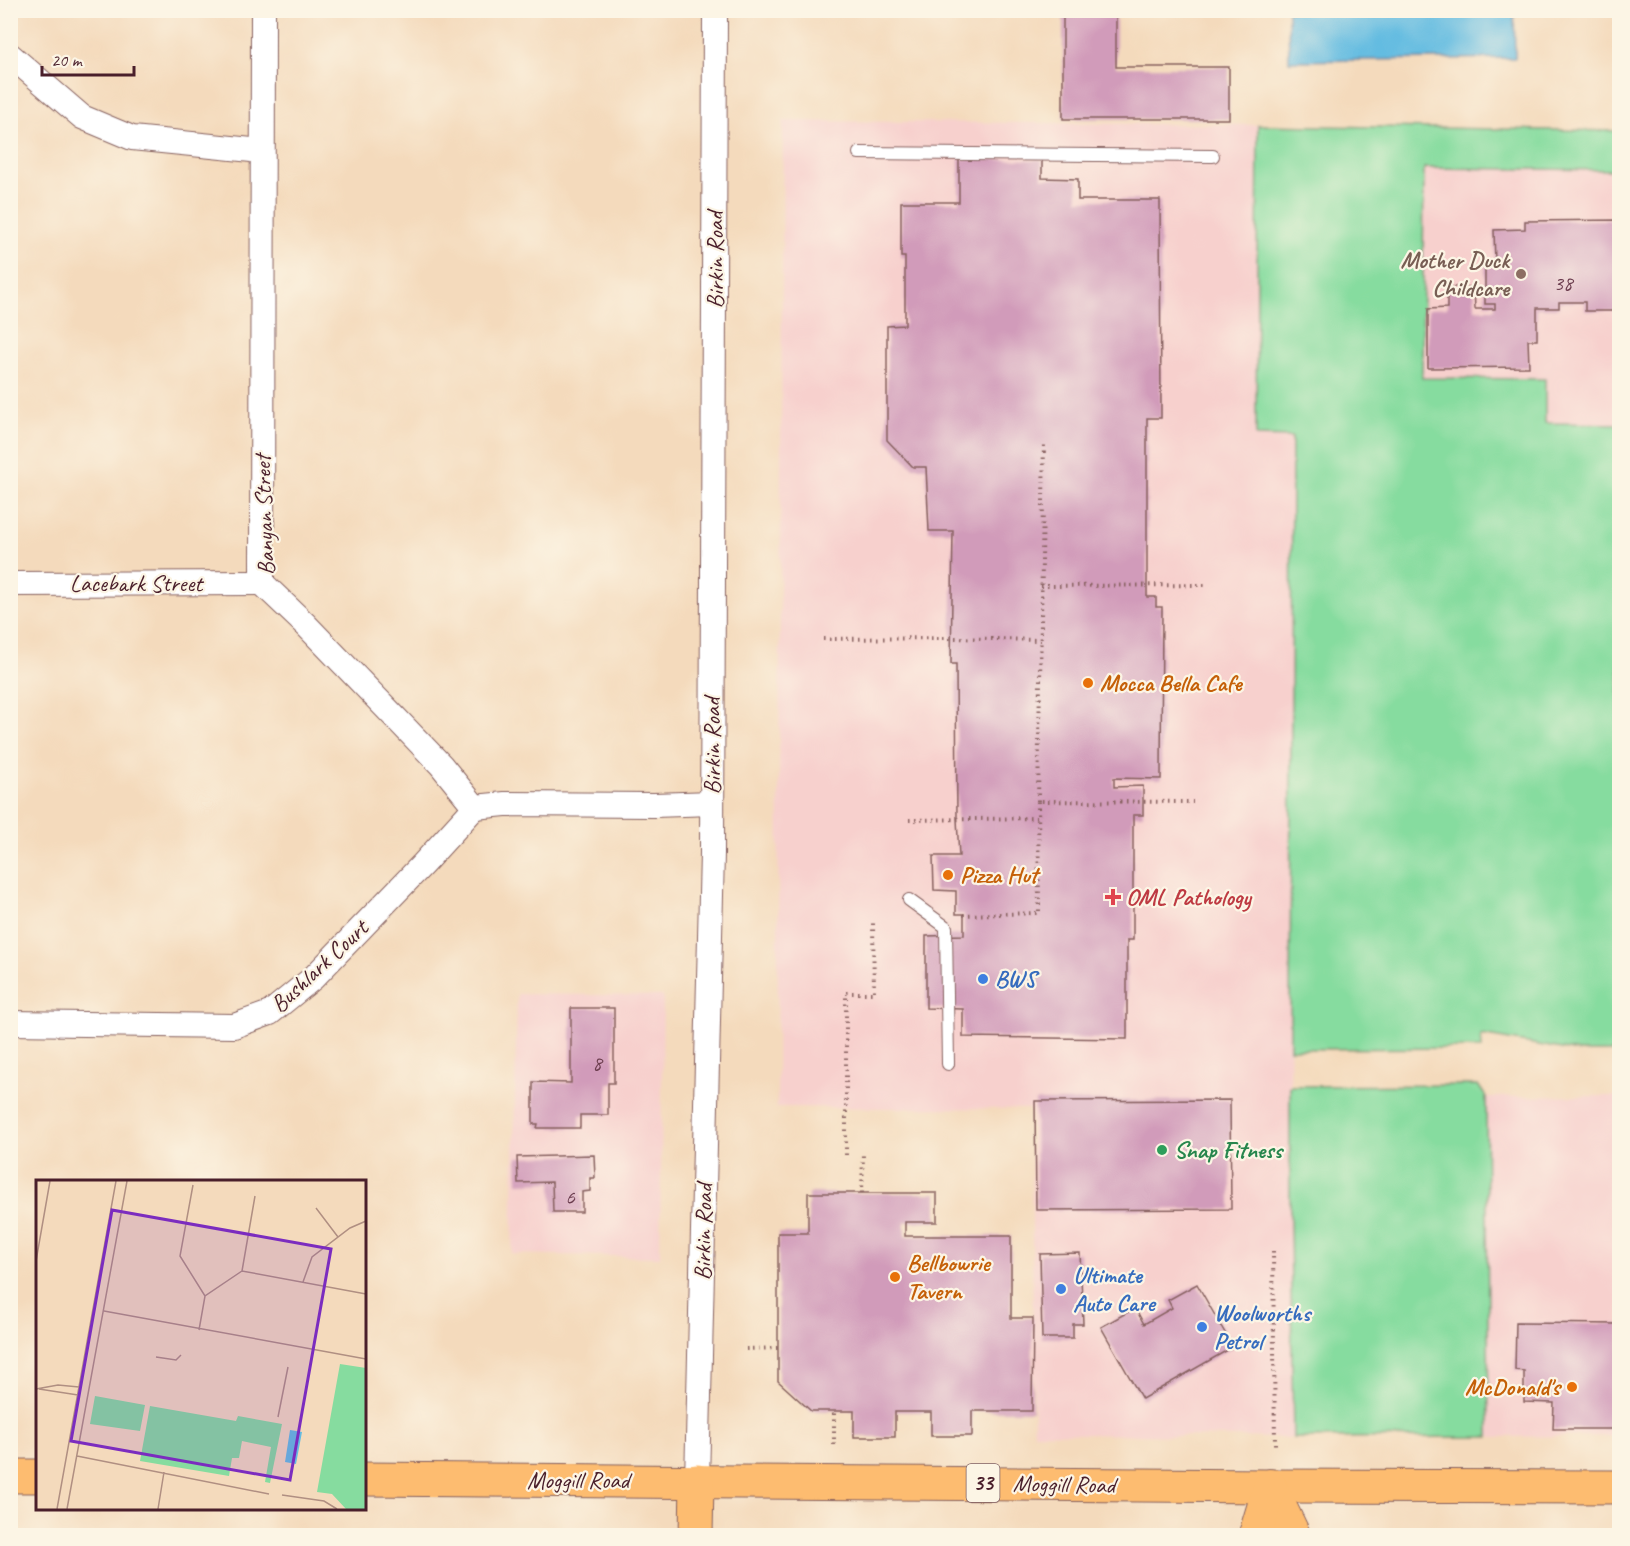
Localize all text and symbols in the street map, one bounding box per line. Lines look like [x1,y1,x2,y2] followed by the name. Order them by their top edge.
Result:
[42,39,134,77] scale bar
[51,49,84,71] text: 20 m
[700,208,730,308] street label: Birkin Road
[1401,245,1511,303] place label: Mother Duck Childcare
[1514,267,1528,281] marker: Mother Duck Childcare
[1554,270,1575,296] house number: 38
[247,451,281,576] street label: Banyan Street
[70,568,204,598] street label: Lacebark Street
[1100,668,1244,698] place label: Mocca Bella Cafe
[1081,676,1095,690] marker: Mocca Bella Cafe
[697,694,727,794] street label: Birkin Road
[960,860,1042,890] place label: Pizza Hut
[941,868,955,882] marker: Pizza Hut
[1126,882,1252,912] place label: OML Pathology
[1104,888,1122,906] marker: OML Pathology
[264,912,376,1019] street label: Bushlark Court
[995,964,1040,994] place label: BWS
[976,972,990,986] marker: BWS
[592,1050,604,1076] house number: 8
[1174,1135,1284,1165] place label: Snap Fitness
[1155,1143,1169,1157] marker: Snap Fitness
[36,1180,366,1510] inset map
[687,1180,719,1281] street label: Birkin Road
[565,1184,575,1210] house number: 6
[907,1248,991,1306] place label: Bellbowrie Tavern
[1073,1260,1156,1318] place label: Ultimate Auto Care
[888,1270,902,1284] marker: Bellbowrie Tavern
[1054,1282,1068,1296] marker: Ultimate Auto Care
[1214,1298,1313,1356] place label: Woolworths Petrol
[1195,1320,1209,1334] marker: Woolworths Petrol
[1465,1372,1563,1402] place label: McDonald's
[1565,1380,1579,1394] marker: McDonald's
[966,1464,1000,1502] road number: 33
[527,1465,633,1495] street label: Moggill Road
[1013,1468,1119,1500] street label: Moggill Road

